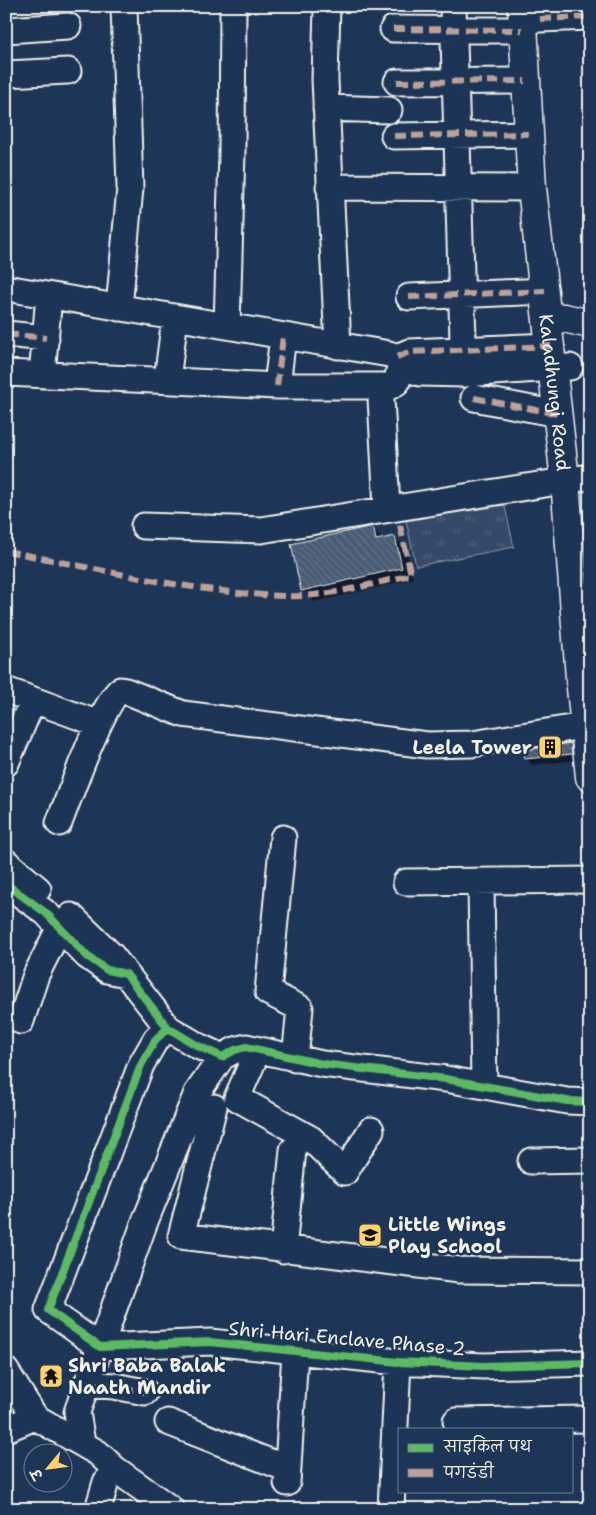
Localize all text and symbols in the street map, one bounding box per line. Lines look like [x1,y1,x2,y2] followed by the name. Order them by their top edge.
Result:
[533,313,576,472] street label: Kaladhungi Road
[537,734,563,760] building icon: Leela Tower
[412,735,532,760] place label: Leela Tower
[388,1212,506,1259] place label: Little Wings Play School
[357,1222,383,1248] school or university icon: Little Wings Play School
[228,1316,466,1361] street label: Shri Hari Enclave Phase 2
[68,1353,226,1400] place label: Shri Baba Balak Naath Mandir
[38,1363,64,1389] temple icon: Shri Baba Balak Naath Mandir
[398,1428,574,1492] legend
[443,1435,532,1457] text: साइकिल पथ
[22,1442,72,1492] north arrow
[443,1461,494,1483] text: पगडंडी
[26,1464,48,1484] text: उ

